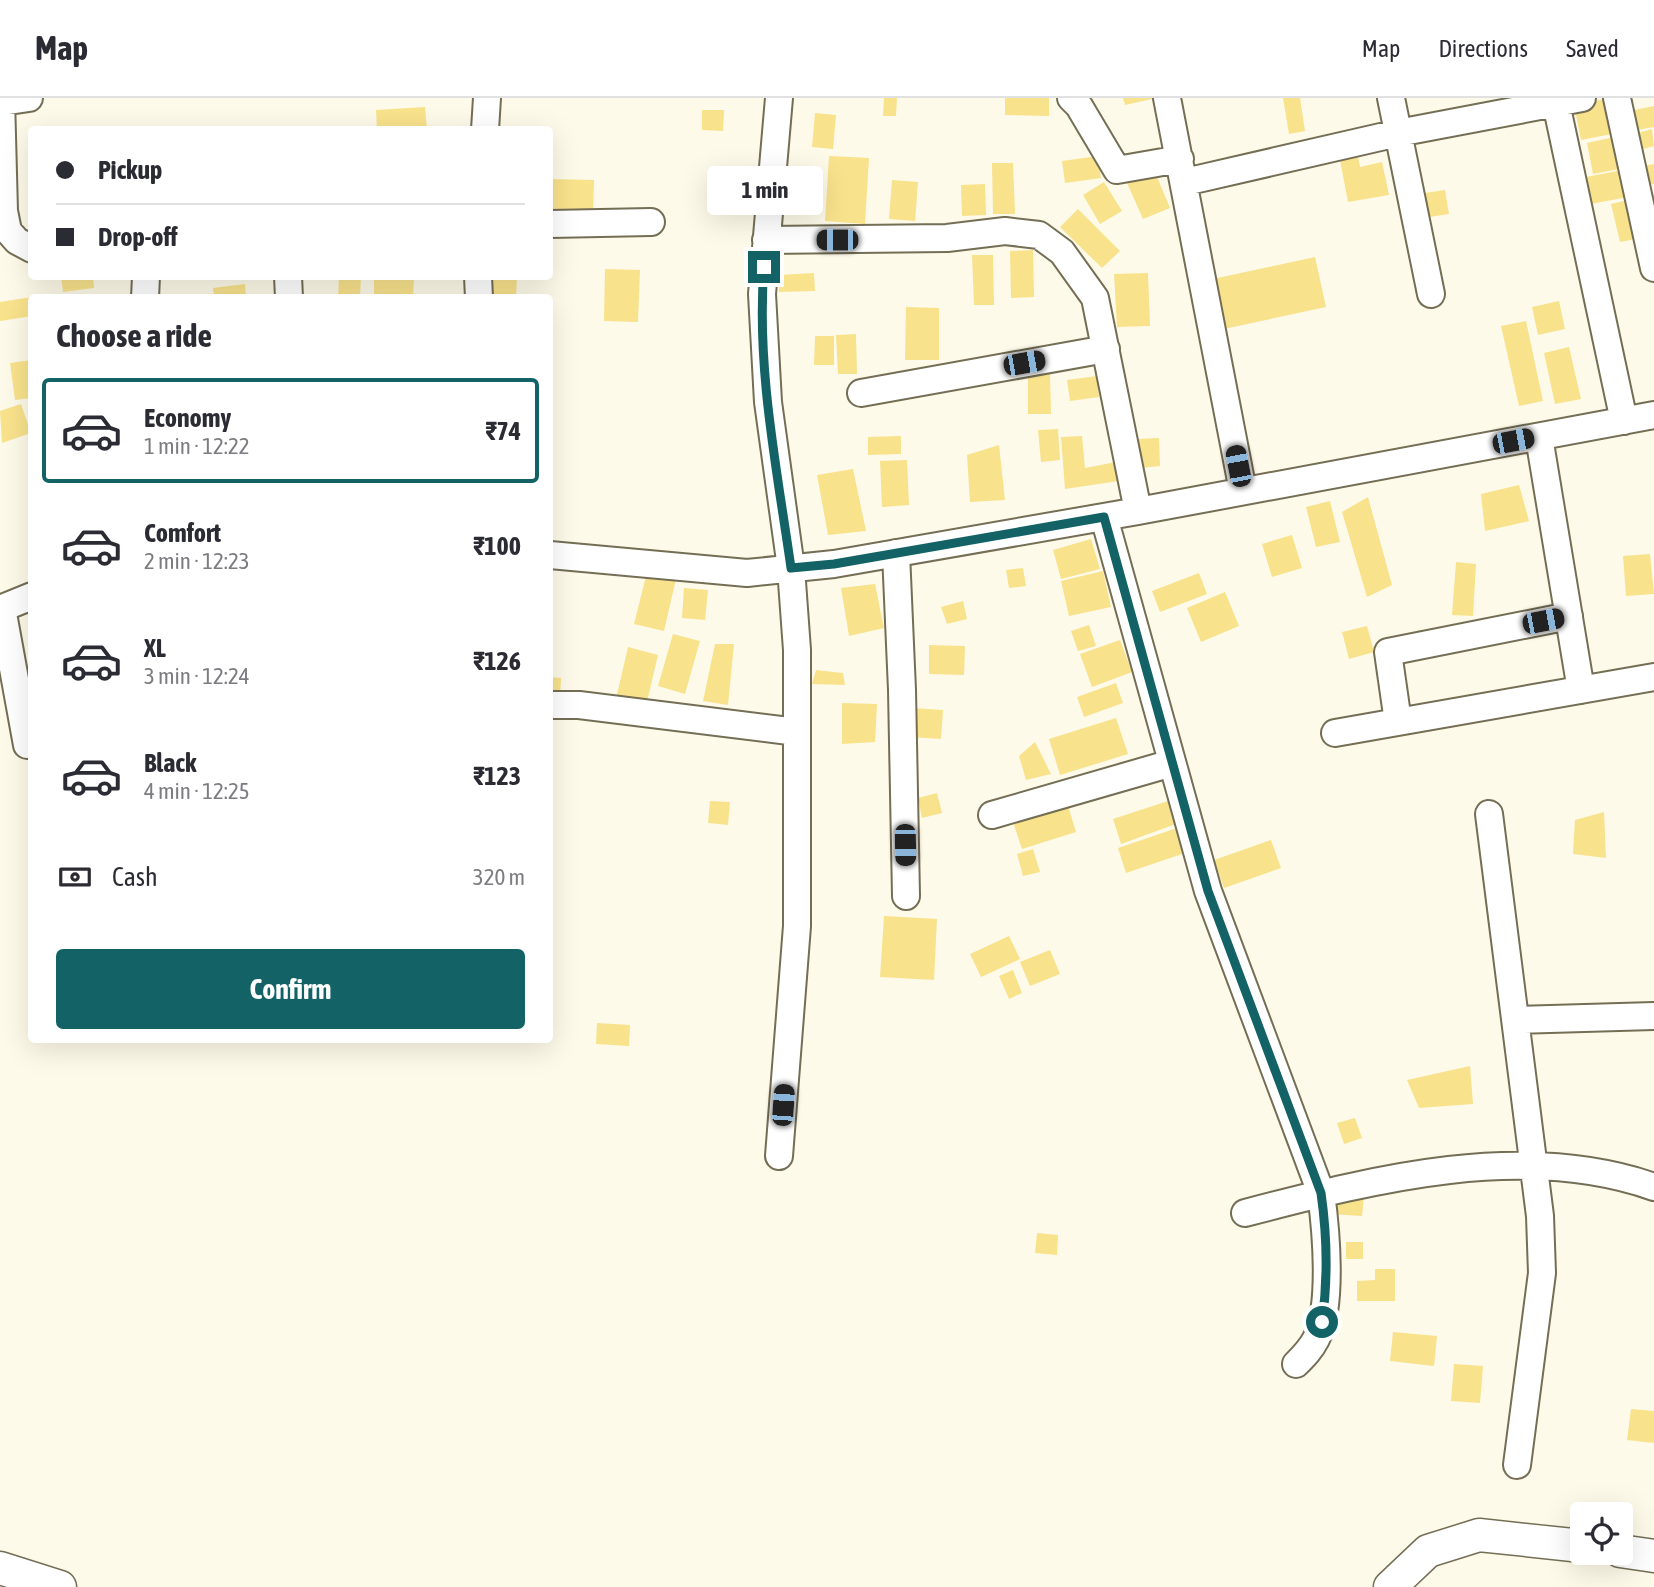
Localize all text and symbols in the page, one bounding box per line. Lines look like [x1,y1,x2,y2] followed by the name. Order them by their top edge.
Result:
[35,29,88,67] text: Map
[1362,35,1400,62] text: Map
[1438,35,1528,62] text: Directions
[1566,35,1619,62] text: Saved
[98,155,162,185] text: Pickup
[706,166,822,214] callout: 1 min
[742,177,788,203] text: 1 min
[98,222,178,252] text: Drop-off
[817,230,859,251] car
[748,251,780,283] route end
[56,317,212,354] text: Choose a ride
[1002,349,1047,377] car
[60,399,123,462] icon: car
[144,403,231,433] text: Economy
[485,416,521,446] text: ₹74
[1491,427,1536,455] car
[144,433,250,459] text: 1 min · 12:22
[1224,443,1253,489] car
[60,514,123,577] icon: car
[144,518,221,548] text: Comfort
[473,531,521,561] text: ₹100
[144,548,250,574] text: 2 min · 12:23
[1521,607,1566,635] car
[60,629,123,692] icon: car
[144,633,166,663] text: XL
[473,646,521,676] text: ₹126
[144,663,250,689] text: 3 min · 12:24
[60,744,123,807] icon: car
[144,748,196,778] text: Black
[473,761,521,791] text: ₹123
[144,778,250,804] text: 4 min · 12:25
[895,824,916,866] car
[56,858,94,896] icon: cash
[112,862,158,892] text: Cash
[473,864,525,890] text: 320 m
[56,949,525,1029] button: Confirm
[772,1083,795,1127] car
[1306,1306,1338,1338] route start
[1570,1502,1633,1565] map controls
[1570,1502,1633,1565] button: locate

